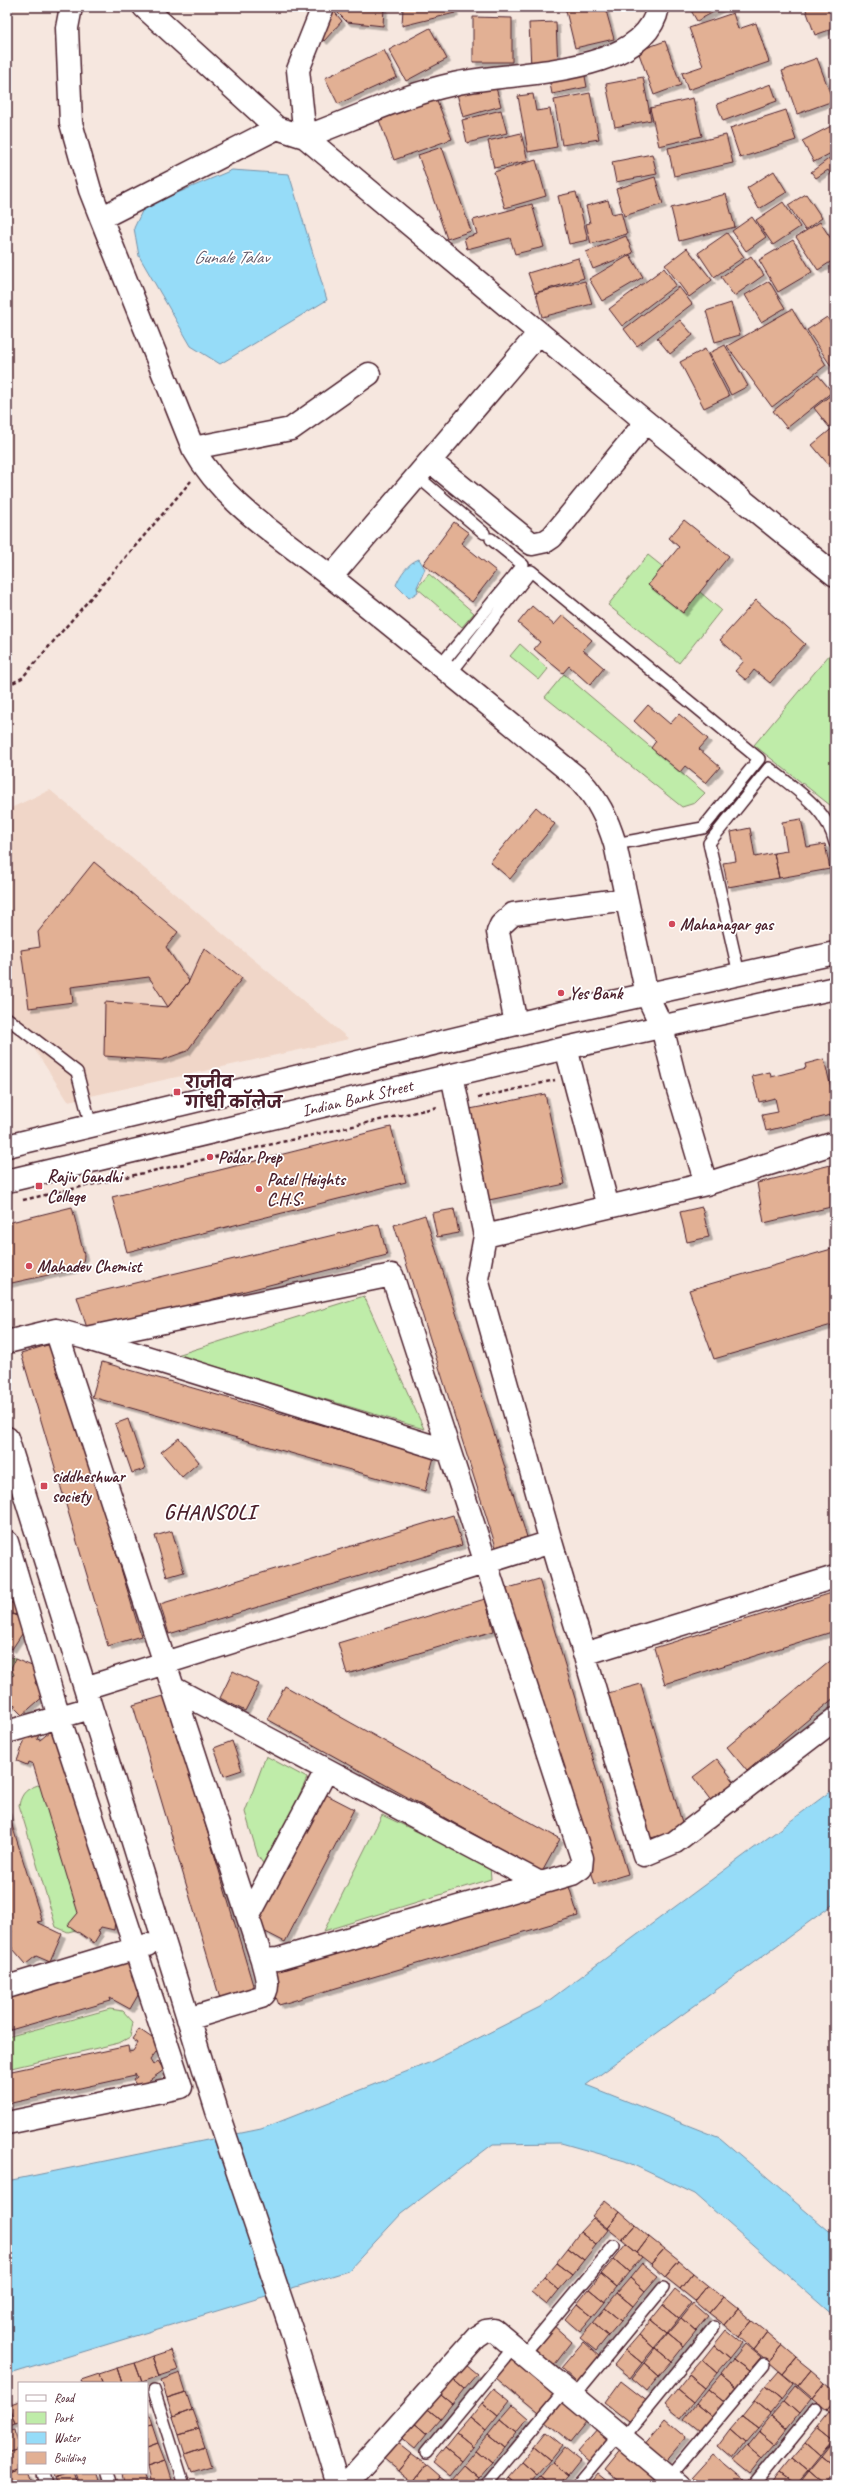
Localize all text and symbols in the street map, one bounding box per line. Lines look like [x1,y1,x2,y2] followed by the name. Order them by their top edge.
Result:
[194,246,271,268] water label: Gunale Talav
[680,914,775,935] place label: Mahanagar gas
[667,919,677,929] marker: Mahanagar gas
[569,983,624,1004] place label: Yes Bank
[556,988,566,998] marker: Yes Bank
[183,1069,284,1113] place label: राजीव गांधी कॉलेज
[300,1074,417,1121] street label: Indian Bank Street
[172,1087,182,1097] marker: राजीव गांधी कॉलेज
[218,1147,283,1168] place label: Podar Prep
[205,1152,215,1162] marker: Podar Prep
[47,1166,125,1207] place label: Rajiv Gandhi College
[267,1169,347,1210] place label: Patel Heights C.H.S.
[34,1181,44,1191] marker: Rajiv Gandhi College
[254,1184,264,1194] marker: Patel Heights C.H.S.
[37,1256,144,1277] place label: Mahadev Chemist
[24,1261,34,1271] marker: Mahadev Chemist
[52,1466,126,1507] place label: siddheshwar society
[39,1481,49,1491] marker: siddheshwar society
[164,1499,260,1525] district label: GHANSOLI
[18,2382,148,2474] legend
[54,2390,76,2406] text: Road
[54,2410,75,2426] text: Park
[54,2430,82,2446] text: Water
[54,2450,86,2466] text: Building

